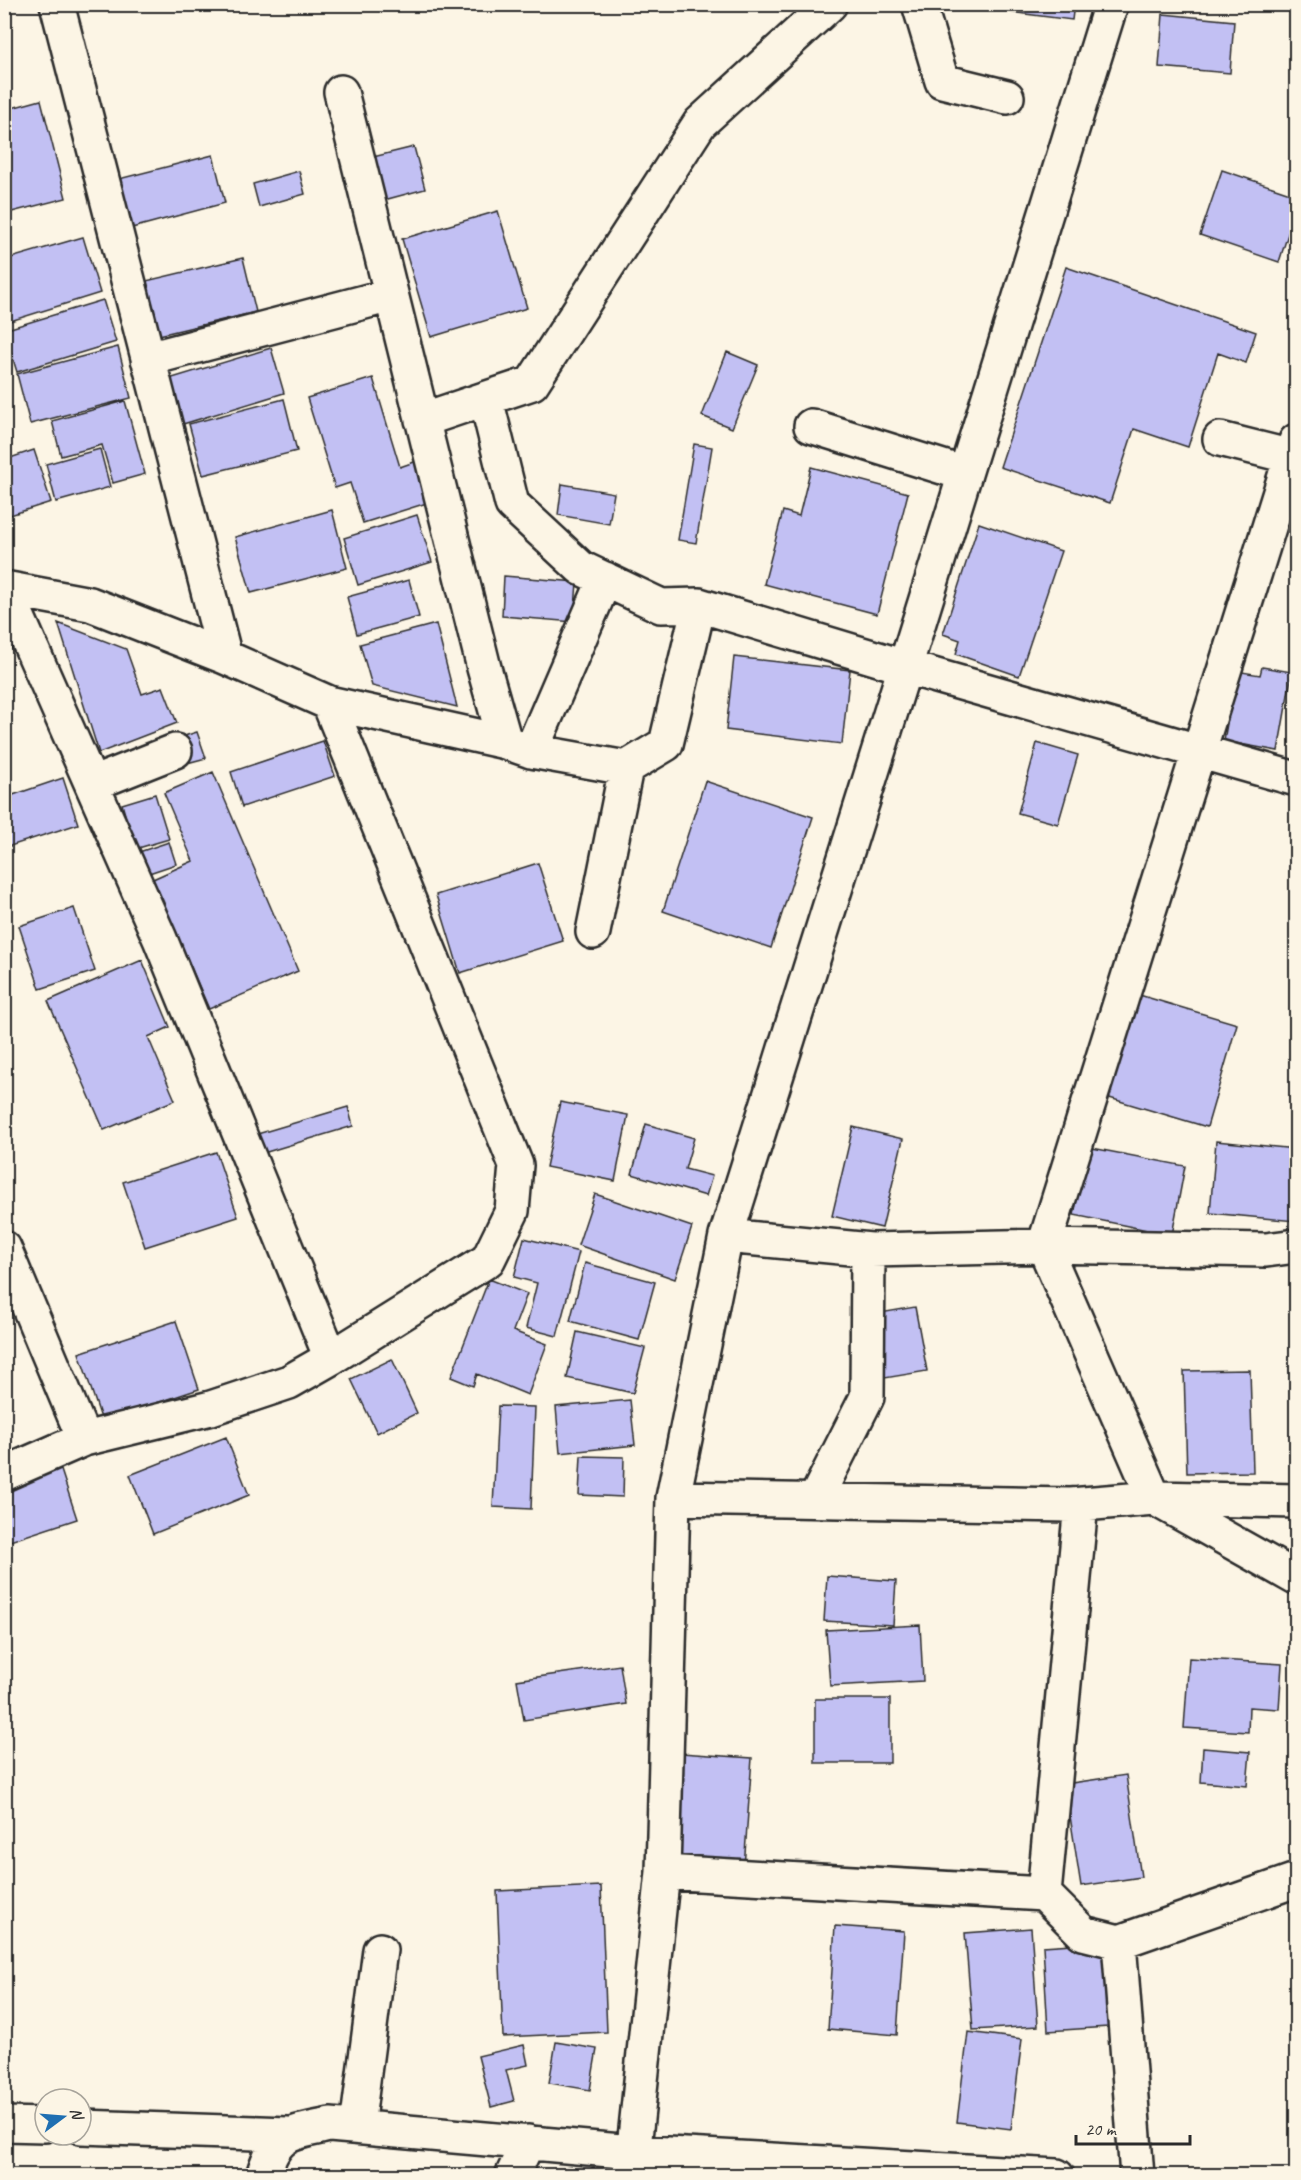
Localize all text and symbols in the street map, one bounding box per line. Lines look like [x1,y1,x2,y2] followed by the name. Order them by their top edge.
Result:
[33,2087,93,2147] north arrow
[65,2106,88,2124] text: N
[1076,2108,1190,2146] scale bar
[1085,2118,1118,2140] text: 20 m

